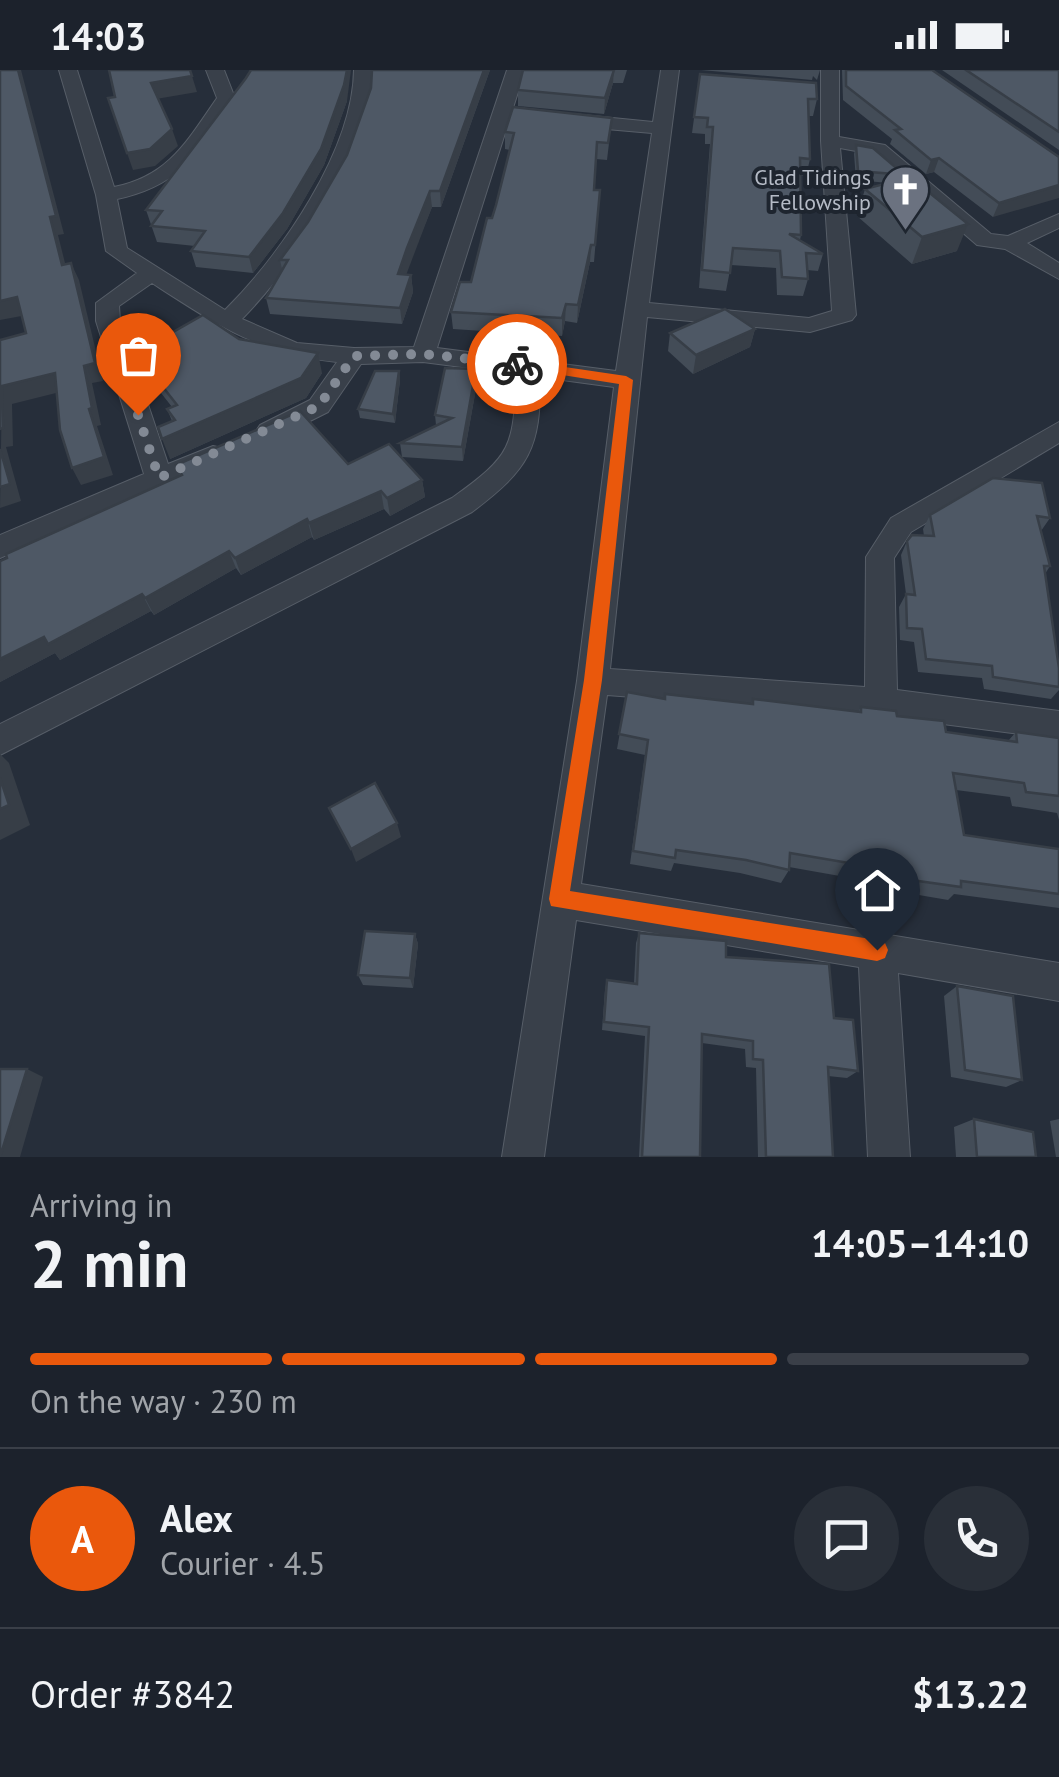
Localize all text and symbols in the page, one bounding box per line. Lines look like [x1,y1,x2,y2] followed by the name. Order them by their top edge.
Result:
[50,11,146,60] text: 14:03
[754,163,871,216] place label: Glad Tidings Fellowship
[880,164,932,232] church icon: Glad Tidings Fellowship
[96,313,181,416] pin
[467,314,567,414] courier
[111,328,166,383] icon: bag
[490,337,545,392] icon: bike
[835,848,920,951] pin
[850,863,905,918] icon: home
[30,1184,172,1226] text: Arriving in
[811,1218,1029,1267] text: 14:05–14:10
[30,1221,189,1305] text: 2 min
[30,1380,297,1422] text: On the way · 230 m
[794,1486,899,1591] button: chat
[924,1486,1029,1591] button: phone
[160,1493,233,1542] text: Alex
[71,1514,94,1563] text: A
[160,1542,326,1584] text: Courier · 4.5
[30,1669,235,1718] text: Order #3842
[912,1669,1029,1718] text: $13.22

